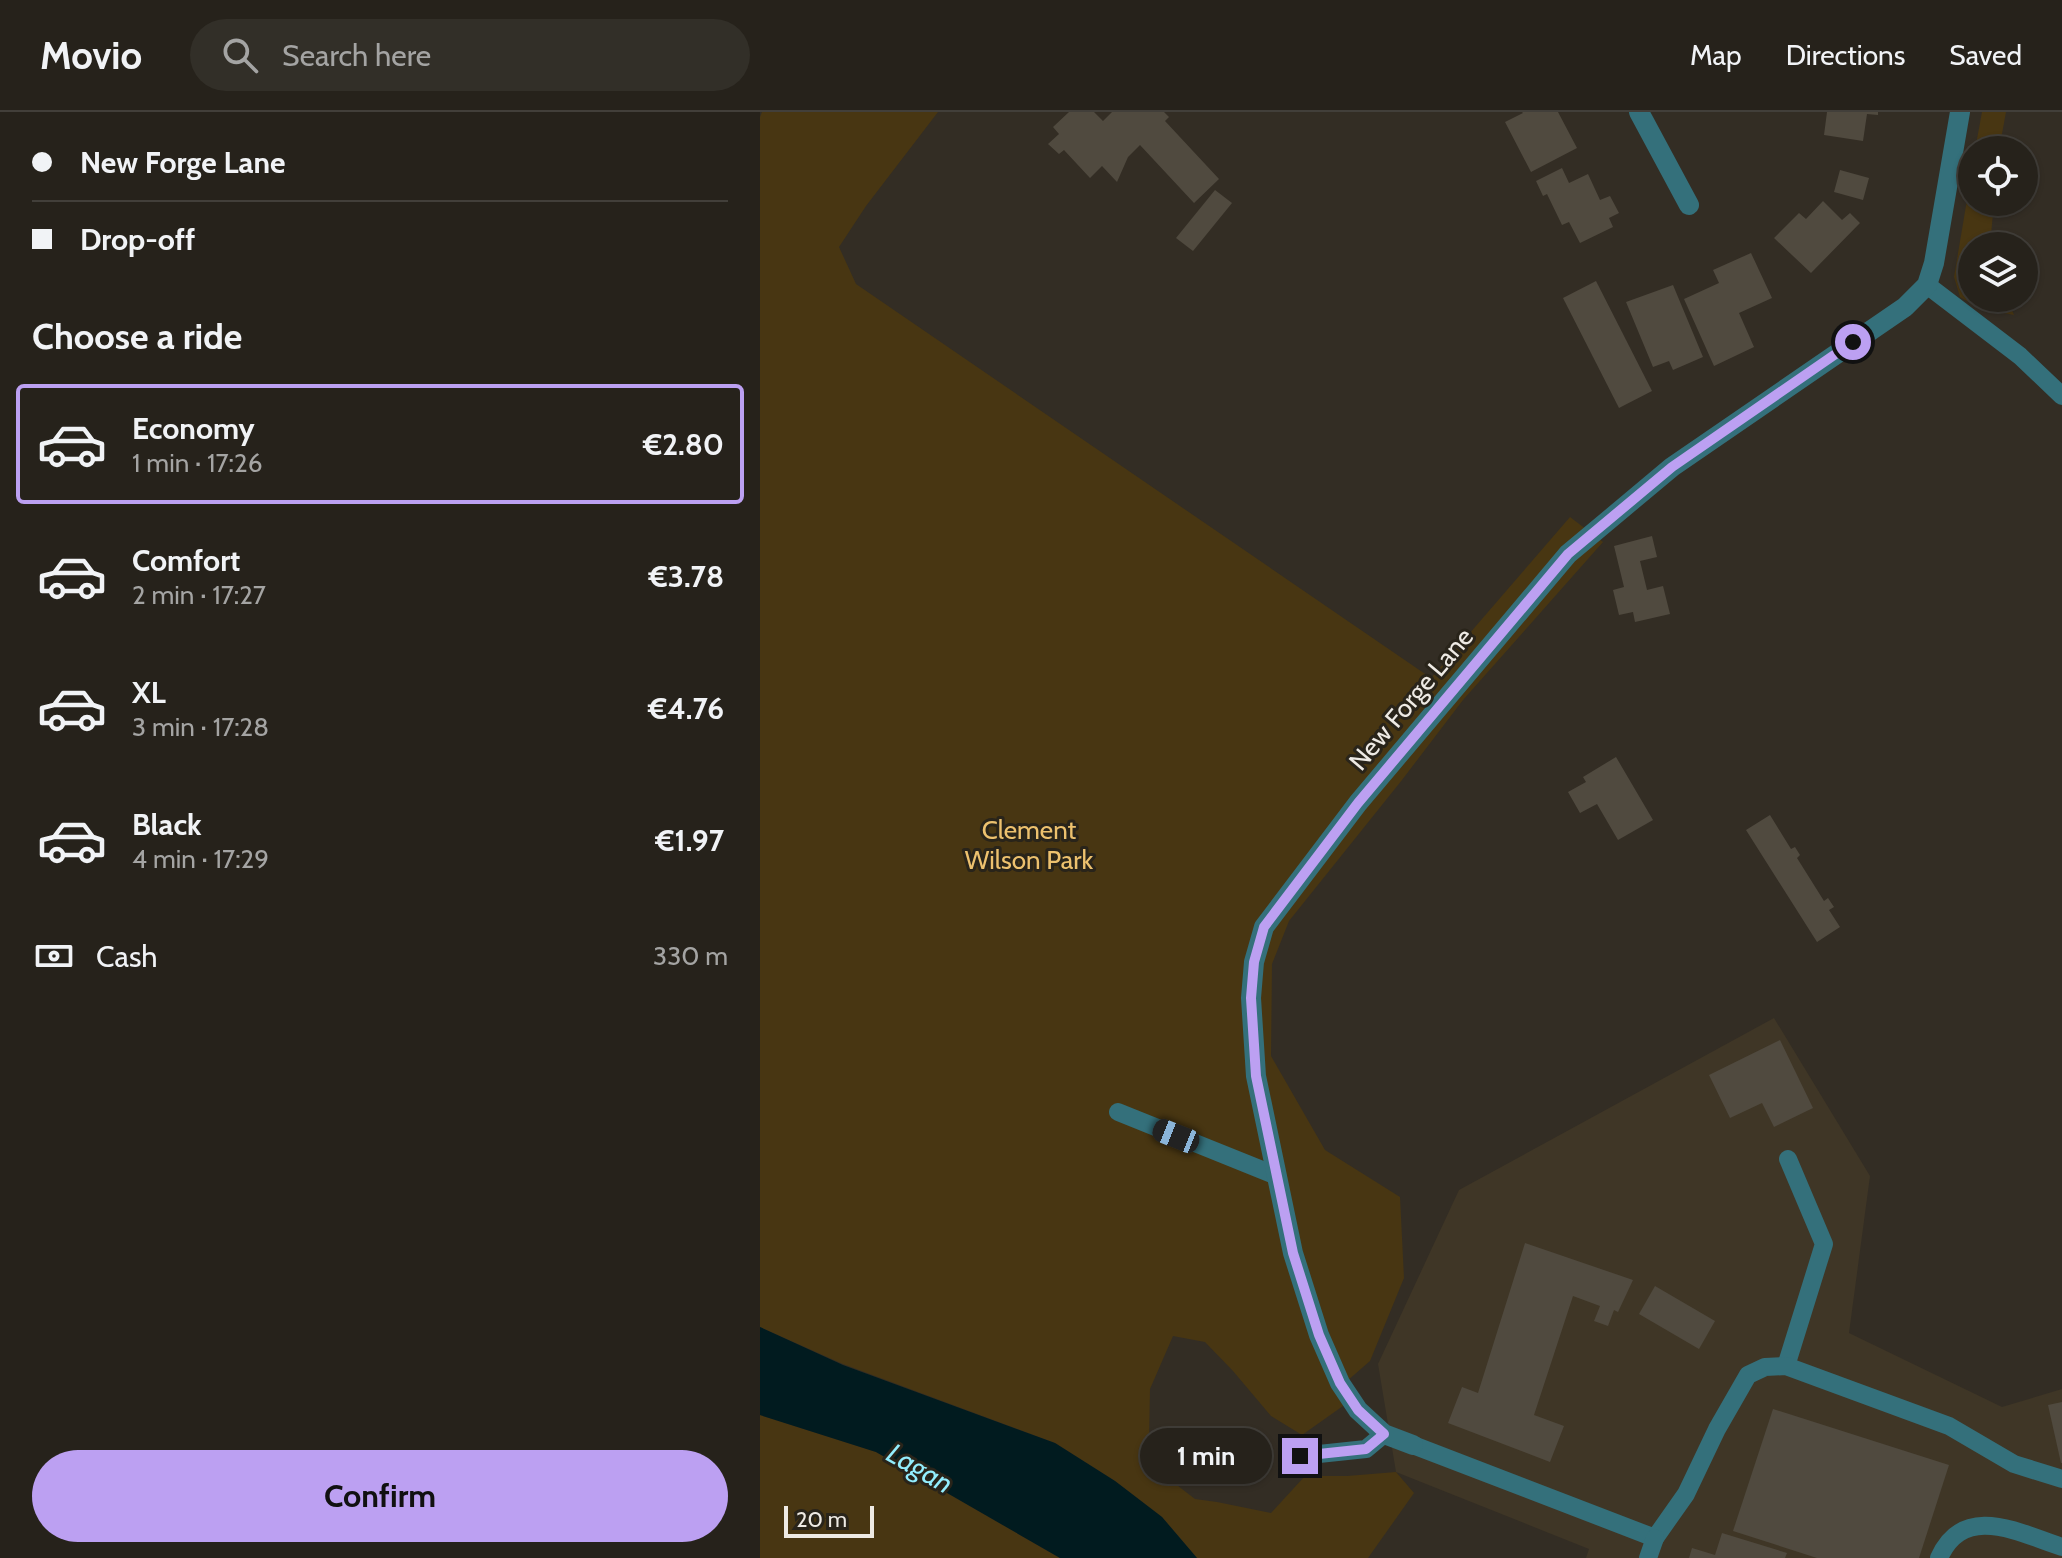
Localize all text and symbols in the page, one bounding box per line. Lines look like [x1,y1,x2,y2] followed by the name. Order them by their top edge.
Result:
[190,19,750,91] search box
[40,32,142,79] text: Movio
[218,33,262,77] icon: search
[282,37,431,74] text: Search here
[1690,38,1742,72] text: Map
[1786,38,1905,72] text: Directions
[1949,38,2022,72] text: Saved
[1958,136,2038,312] map controls
[1958,136,2038,216] button: locate
[80,144,285,181] text: New Forge Lane
[80,221,195,258] text: Drop-off
[1958,232,2038,312] button: layers
[32,314,242,358] text: Choose a ride
[1835,324,1871,360] route start
[36,408,108,480] icon: car
[132,410,255,447] text: Economy
[643,426,724,463] text: €2.80
[132,447,262,479] text: 1 min · 17:26
[36,540,108,612] icon: car
[132,542,240,579] text: Comfort
[649,558,724,595] text: €3.78
[132,579,266,611] text: 2 min · 17:27
[1342,621,1480,777] street label: New Forge Lane
[36,672,108,744] icon: car
[132,674,166,711] text: XL
[648,690,724,727] text: €4.76
[132,711,269,743] text: 3 min · 17:28
[36,804,108,876] icon: car
[132,806,202,843] text: Black
[965,814,1094,876] park label: Clement Wilson Park
[655,822,724,859] text: €1.97
[132,843,269,875] text: 4 min · 17:29
[32,934,76,978] icon: cash
[96,938,158,975] text: Cash
[653,940,728,972] text: 330 m
[1149,1116,1203,1156] car
[1140,1428,1272,1484] callout: 1 min
[881,1436,959,1500] water label: Lagan
[1282,1438,1318,1474] route end
[1177,1440,1235,1472] text: 1 min
[32,1450,728,1542] button: Confirm
[784,1502,874,1538] scale bar
[796,1506,847,1533] text: 20 m

